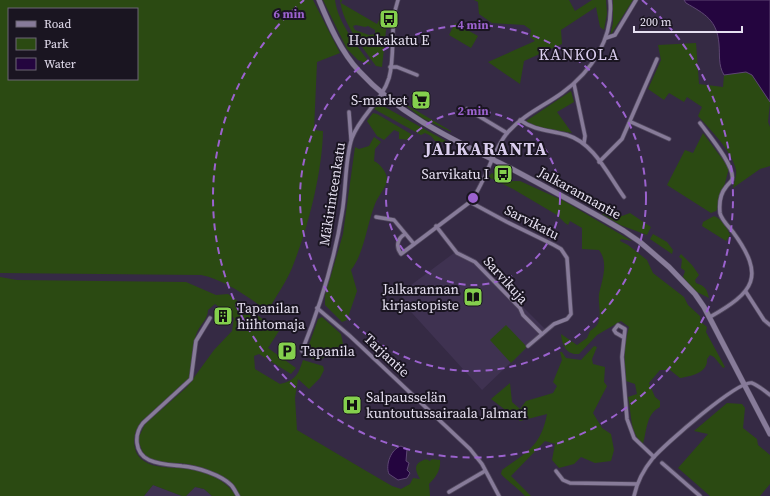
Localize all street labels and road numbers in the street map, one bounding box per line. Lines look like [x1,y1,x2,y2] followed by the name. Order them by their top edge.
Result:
[314,141,350,247] street label: Mäkirinteenkatu
[534,161,625,224] street label: Jalkarannantie
[501,200,563,244] street label: Sarvikatu
[479,252,534,309] street label: Sarvikuja
[360,329,414,381] street label: Tarjantie

